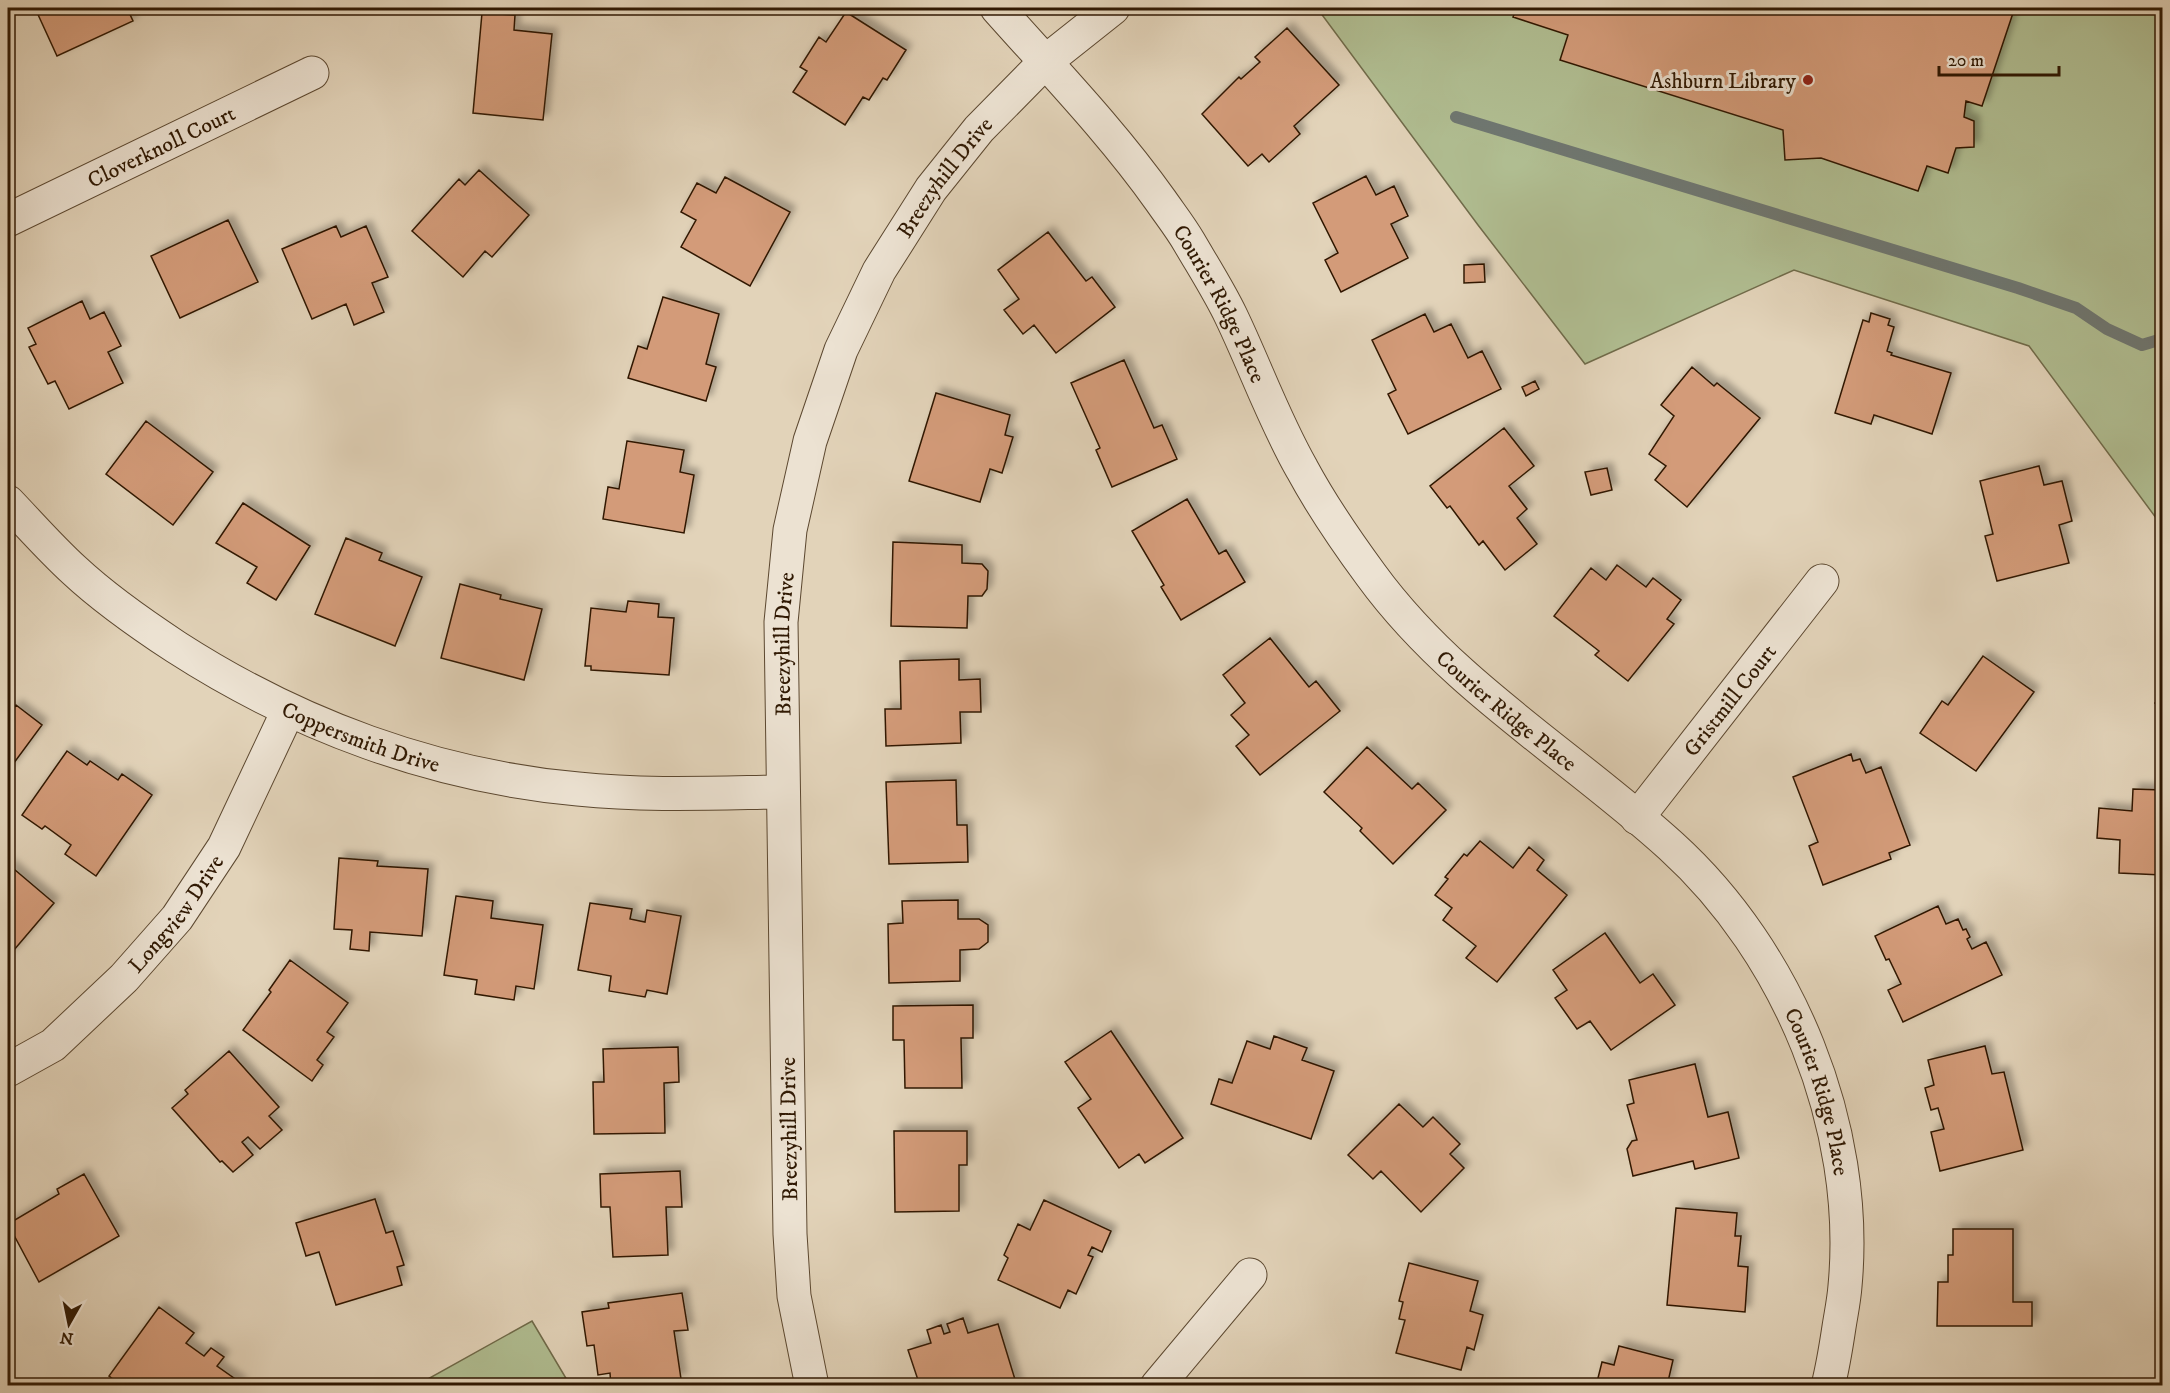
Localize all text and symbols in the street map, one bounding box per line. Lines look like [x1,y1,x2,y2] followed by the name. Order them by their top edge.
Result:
[1939,39,2059,77] scale bar
[1948,50,1984,72] text: 20 m
[1650,68,1797,95] place label: Ashburn Library
[1801,73,1815,87] marker: Ashburn Library
[83,100,240,195] street label: Cloverknoll Court
[892,112,999,243] street label: Breezyhill Drive
[1167,220,1271,387] street label: Courier Ridge Place
[769,571,801,716] street label: Breezyhill Drive
[1678,639,1783,762] street label: Gristmill Court
[1430,645,1582,778] street label: Courier Ridge Place
[277,696,443,779] street label: Coppersmith Drive
[123,850,230,979] street label: Longview Drive
[1778,1004,1854,1178] street label: Courier Ridge Place
[775,1057,804,1201] street label: Breezyhill Drive
[39,1294,99,1354] north arrow
[59,1327,75,1349] text: N

